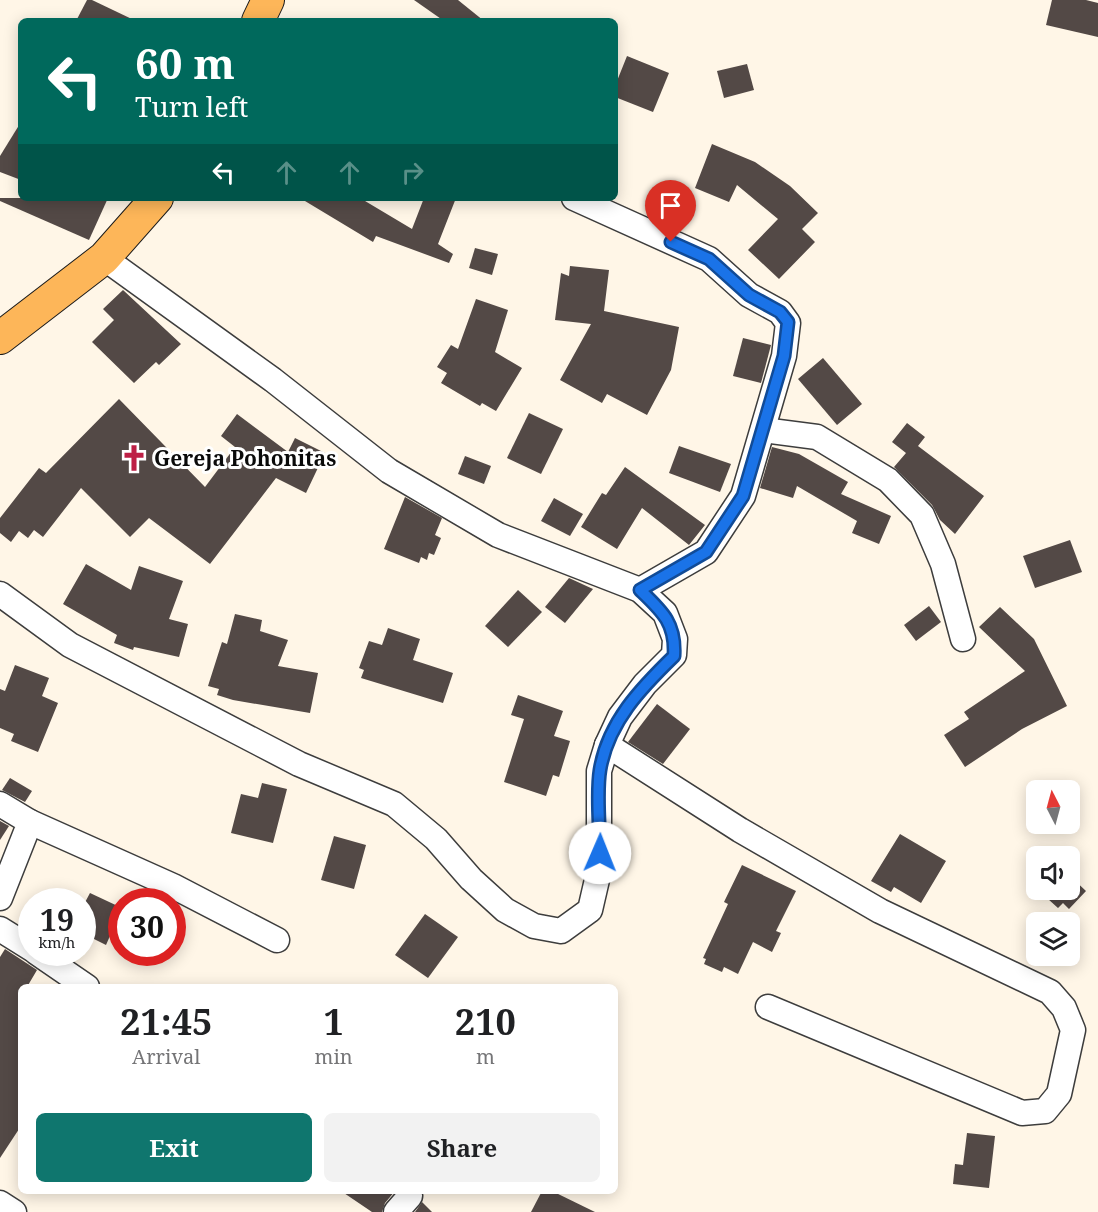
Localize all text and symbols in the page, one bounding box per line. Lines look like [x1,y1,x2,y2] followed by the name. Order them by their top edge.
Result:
[135,34,235,91] text: 60 m
[36,42,114,120] icon: left
[135,88,248,125] text: Turn left
[207,156,240,189] icon: left
[270,156,303,189] icon: ahead
[333,156,366,189] icon: ahead
[396,156,429,189] icon: right
[645,180,696,242] pin
[654,189,687,222] icon: arrive
[119,443,149,473] church icon: Gereja Pohonitas
[154,444,336,472] place label: Gereja Pohonitas
[1026,780,1080,834] north arrow
[1026,780,1080,966] map controls
[568,821,632,885] position arrow
[1026,846,1080,900] button: sound
[108,888,186,966] speed limit sign: 30
[40,899,74,940] text: 19
[1026,912,1080,966] button: layers
[39,932,75,952] text: km/h
[120,997,212,1046] text: 21:45
[323,997,344,1046] text: 1
[455,997,516,1046] text: 210
[132,1043,200,1070] text: Arrival
[315,1043,353,1070] text: min
[476,1043,495,1070] text: m
[36,1113,312,1182] button: Exit
[324,1113,600,1182] button: Share

